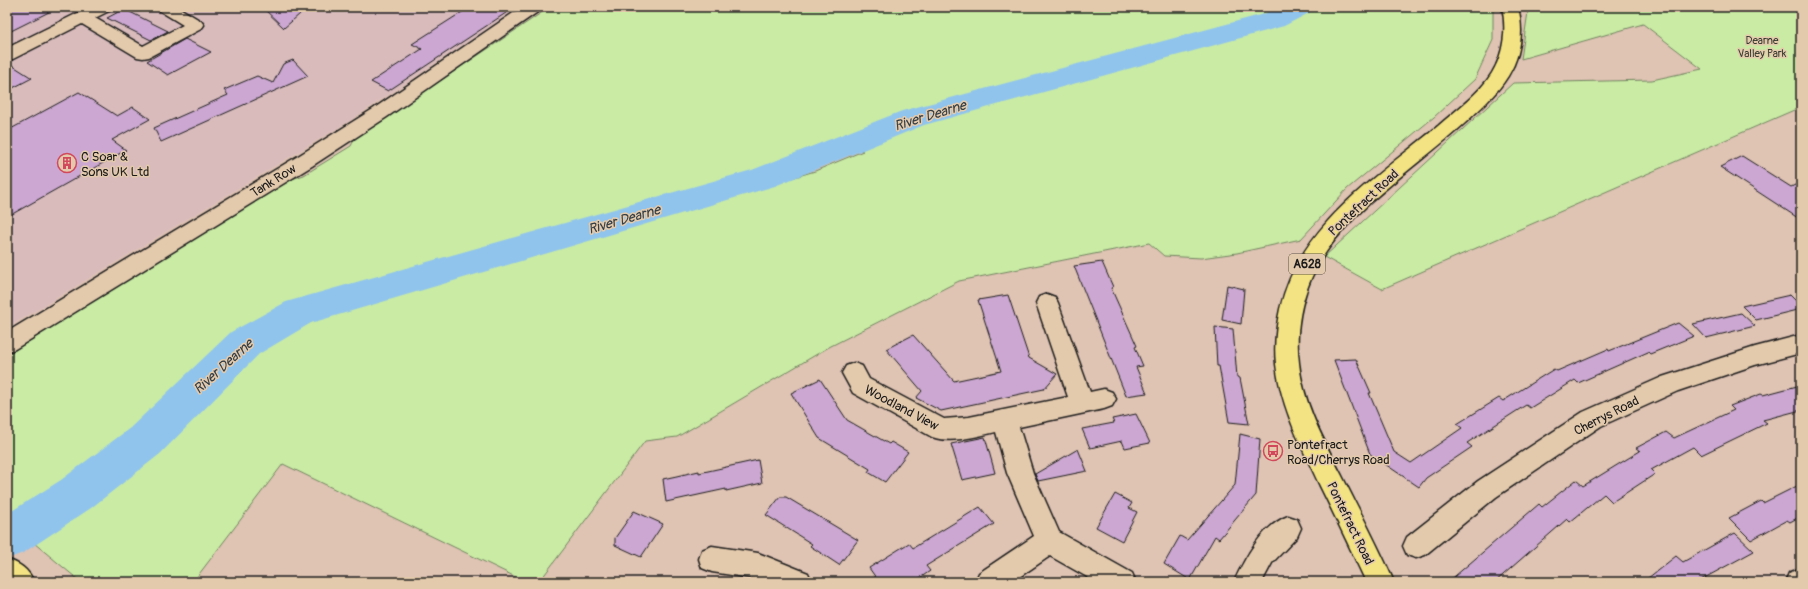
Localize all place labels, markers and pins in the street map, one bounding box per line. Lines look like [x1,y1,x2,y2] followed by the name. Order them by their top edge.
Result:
[81,149,149,180] place label: C Soar & Sons UK Ltd
[56,152,78,174] building icon: C Soar & Sons UK Ltd
[1287,437,1390,468] place label: Pontefract Road/Cherrys Road
[1262,440,1284,462] bus stop icon: Pontefract Road/Cherrys Road

